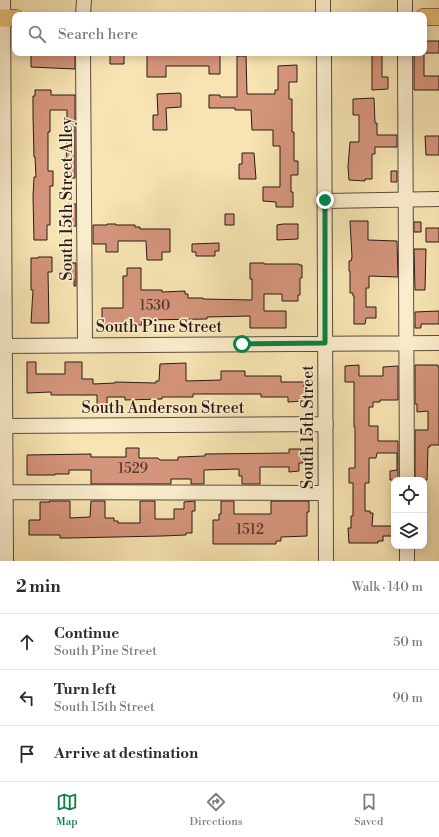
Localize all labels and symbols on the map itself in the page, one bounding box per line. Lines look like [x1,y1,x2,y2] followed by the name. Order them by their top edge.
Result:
[57,117,77,281] street label: South 15th Street Alley
[316,191,334,209] route end
[140,297,170,315] house number: 1530
[96,317,223,337] street label: South Pine Street
[233,335,251,353] route start
[298,365,318,489] street label: South 15th Street
[82,398,245,418] street label: South Anderson Street
[118,460,148,478] house number: 1529
[236,521,264,539] house number: 1512

